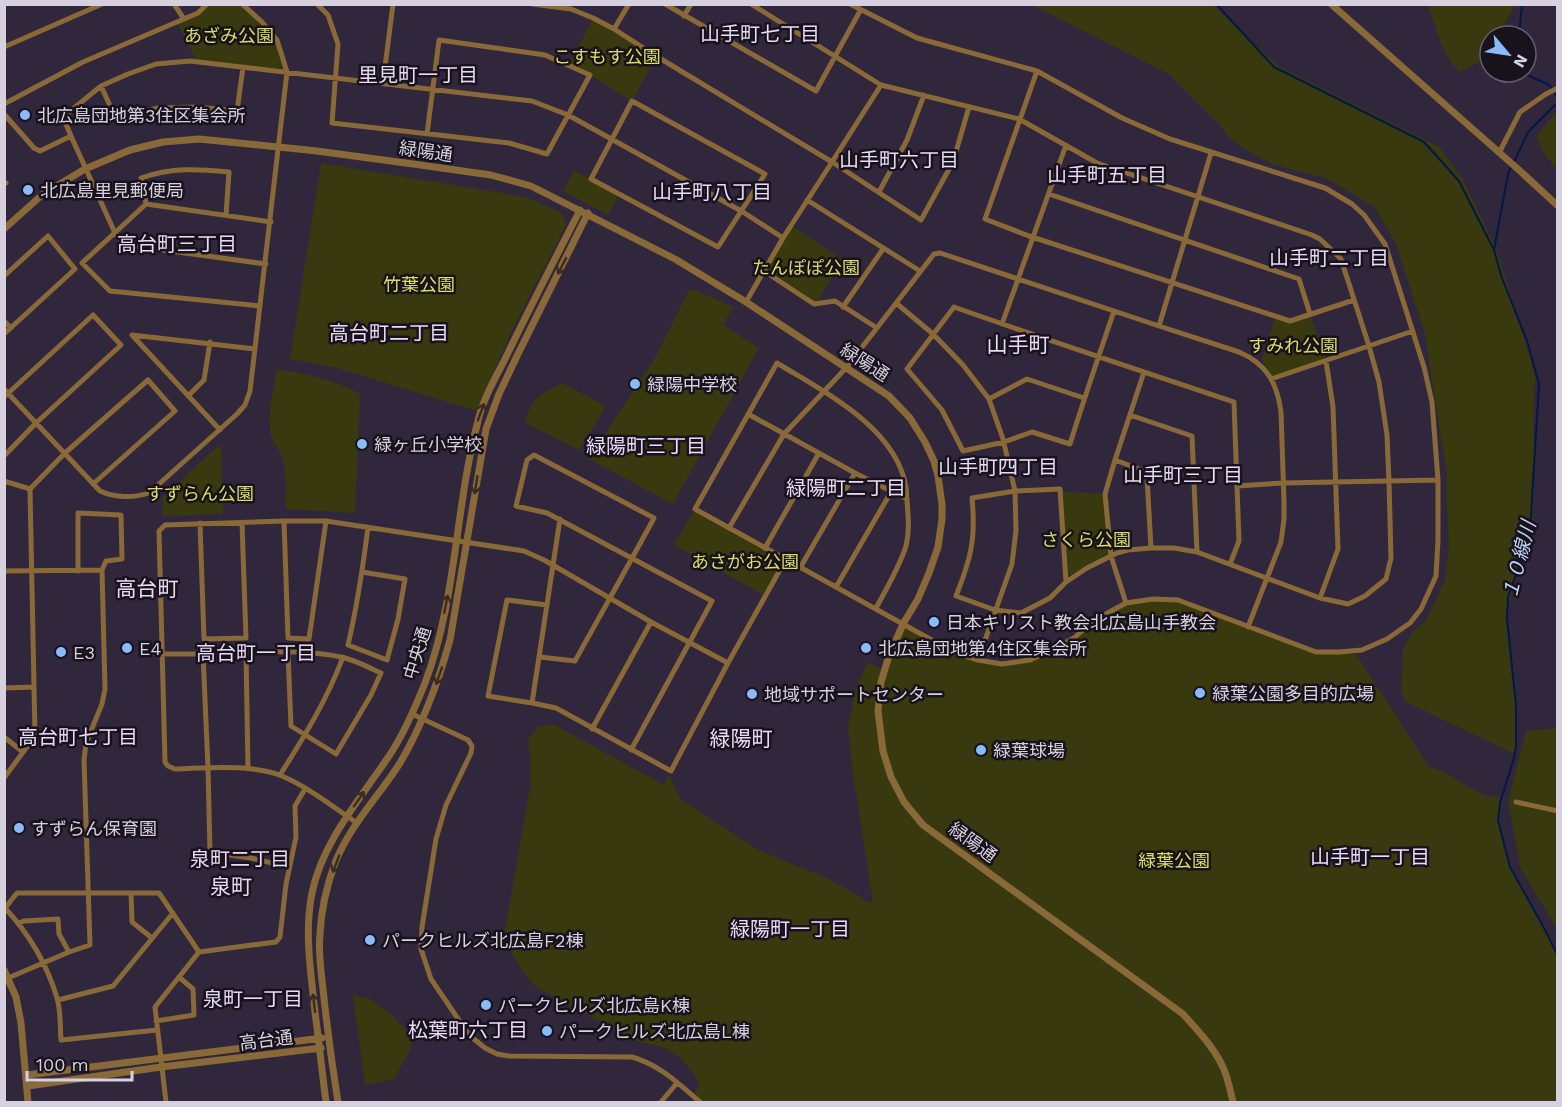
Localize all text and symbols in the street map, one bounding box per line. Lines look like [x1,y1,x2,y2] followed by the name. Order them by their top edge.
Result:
[700,22,820,46] district label: 山手町七丁目
[1478,24,1538,84] north arrow
[184,25,274,46] park label: あざみ公園
[553,46,661,67] park label: こすもす公園
[1509,51,1532,71] text: N
[358,63,478,87] district label: 里見町一丁目
[37,105,246,126] place label: 北広島団地第3住区集会所
[18,108,32,122] marker: 北広島団地第3住区集会所
[398,137,454,165] street label: 緑陽通
[839,148,959,172] district label: 山手町六丁目
[1047,163,1167,187] district label: 山手町五丁目
[40,180,184,201] place label: 北広島里見郵便局
[652,180,772,204] district label: 山手町八丁目
[21,183,35,197] marker: 北広島里見郵便局
[117,232,237,256] district label: 高台町三丁目
[1269,246,1389,270] district label: 山手町二丁目
[555,256,567,274] one-way arrow
[752,257,860,278] park label: たんぽぽ公園
[383,274,455,295] park label: 竹葉公園
[329,321,449,345] district label: 高台町二丁目
[987,332,1050,357] district label: 山手町
[1248,335,1338,356] park label: すみれ公園
[837,338,893,386] street label: 緑陽通
[647,374,737,395] place label: 緑陽中学校
[628,377,642,391] marker: 緑陽中学校
[476,403,487,422] one-way arrow
[374,434,482,455] place label: 緑ヶ丘小学校
[586,434,706,458] district label: 緑陽町三丁目
[355,437,369,451] marker: 緑ヶ丘小学校
[938,455,1058,479] district label: 山手町四丁目
[1123,463,1243,487] district label: 山手町三丁目
[470,475,481,494] one-way arrow
[786,476,906,500] district label: 緑陽町二丁目
[146,483,254,504] park label: すずらん公園
[1498,516,1541,602] water label: １０線川
[1041,529,1131,550] park label: さくら公園
[691,551,799,572] park label: あさがお公園
[116,576,179,601] district label: 高台町
[441,594,452,614] one-way arrow
[946,612,1216,633] place label: 日本キリスト教会北広島山手教会
[927,615,941,629] marker: 日本キリスト教会北広島山手教会
[399,624,435,682] street label: 中央通
[139,638,161,659] place label: E4
[878,638,1087,659] place label: 北広島団地第4住区集会所
[120,641,134,655] marker: E4
[196,641,316,665] district label: 高台町一丁目
[859,641,873,655] marker: 北広島団地第4住区集会所
[73,642,95,663] place label: E3
[54,645,68,659] marker: E3
[433,666,444,685] one-way arrow
[1212,683,1374,704] place label: 緑葉公園多目的広場
[764,684,944,705] place label: 地域サポートセンター
[1193,686,1207,700] marker: 緑葉公園多目的広場
[745,687,759,701] marker: 地域サポートセンター
[18,725,138,749] district label: 高台町七丁目
[710,726,773,751] district label: 緑陽町
[993,740,1065,761] place label: 緑葉球場
[974,743,988,757] marker: 緑葉球場
[353,791,365,808] one-way arrow
[31,818,157,839] place label: すずらん保育園
[945,818,1001,866] street label: 緑陽通
[12,821,26,835] marker: すずらん保育園
[1310,845,1430,869] district label: 山手町一丁目
[190,847,290,871] district label: 泉町二丁目
[1138,850,1210,871] park label: 緑葉公園
[329,855,340,873] one-way arrow
[210,874,252,899] district label: 泉町
[730,917,850,941] district label: 緑陽町一丁目
[382,930,583,951] place label: パークヒルズ北広島F2棟
[363,933,377,947] marker: パークヒルズ北広島F2棟
[203,987,303,1011] district label: 泉町一丁目
[308,993,319,1013] one-way arrow
[498,995,690,1016] place label: パークヒルズ北広島K棟
[479,998,493,1012] marker: パークヒルズ北広島K棟
[408,1018,528,1042] district label: 松葉町六丁目
[559,1021,750,1042] place label: パークヒルズ北広島L棟
[540,1024,554,1038] marker: パークヒルズ北広島L棟
[238,1026,294,1054] street label: 高台通
[27,1044,132,1082] scale bar
[36,1054,89,1075] text: 100 m

